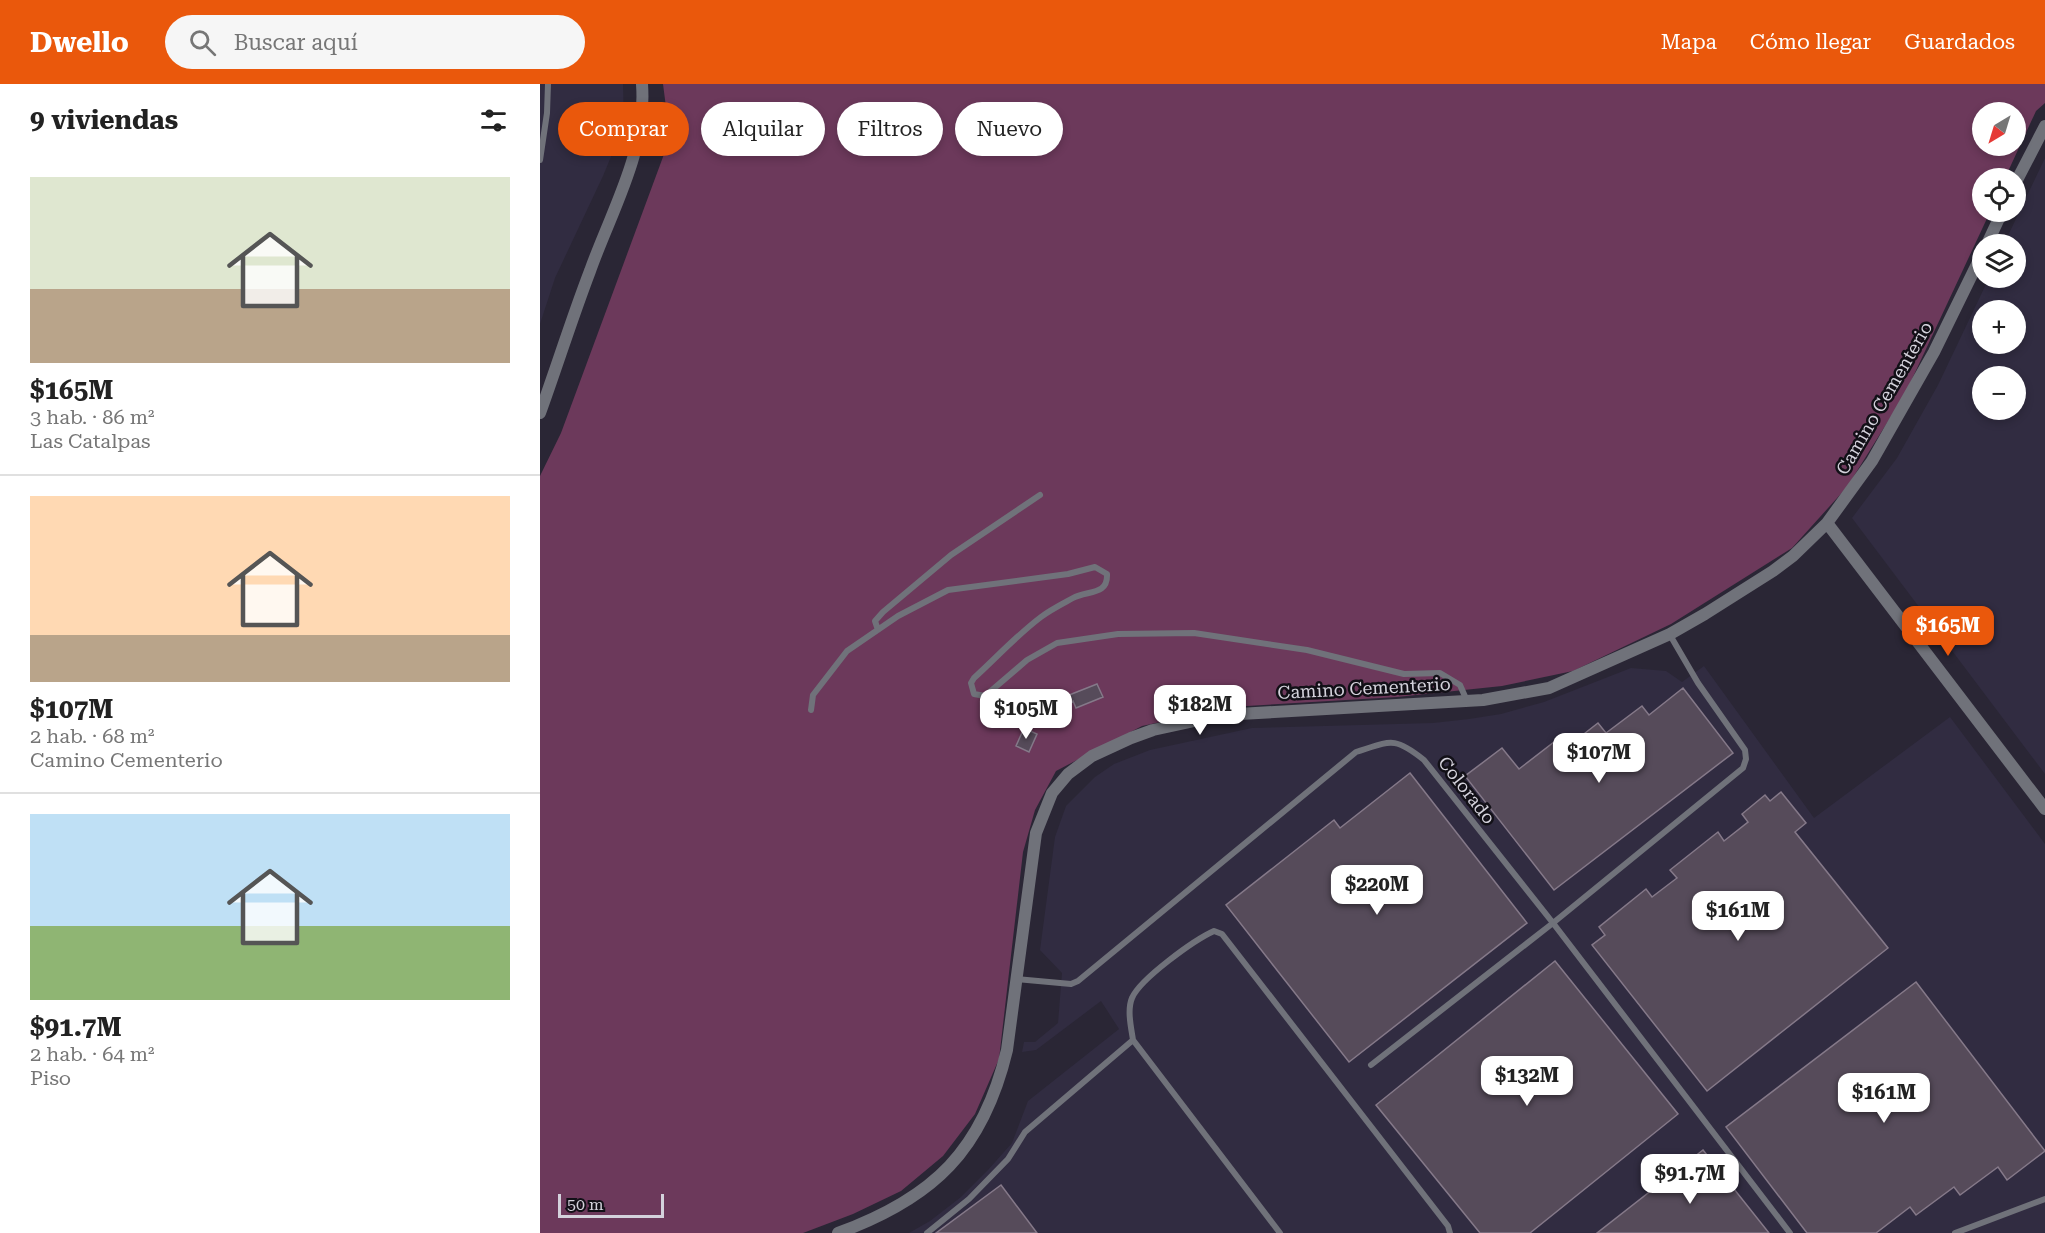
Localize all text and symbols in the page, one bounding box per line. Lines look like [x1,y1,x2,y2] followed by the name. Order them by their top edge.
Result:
[165,15,585,69] search box
[30,26,129,59] text: Dwello
[186,26,219,59] icon: search
[234,30,358,55] text: Buscar aquí
[1661,30,1717,54] text: Mapa
[1750,30,1871,54] text: Cómo llegar
[1904,30,2015,54] text: Guardados
[558,102,689,156] chip: Comprar
[701,102,825,156] chip: Alquilar
[837,102,943,156] chip: Filtros
[955,102,1063,156] chip: Nuevo
[1972,102,2026,156] north arrow
[1972,102,2026,420] map controls
[477,104,510,137] icon: filters
[30,105,178,135] text: 9 viviendas
[1972,168,2026,222] button: locate
[216,216,324,324] icon: home
[1972,234,2026,288] button: layers
[1972,300,2026,354] button: +
[1832,318,1936,478] street label: Camino Cementerio
[1972,366,2026,420] button: −
[30,375,113,405] text: $165M
[30,405,154,429] text: 3 hab. · 86 m²
[30,429,151,453] text: Las Catalpas
[216,535,324,643] icon: home
[1906,606,1990,657] pin: $165M
[1916,613,1980,637] text: $165M
[1277,673,1451,703] street label: Camino Cementerio
[1158,685,1242,736] pin: $182M
[984,689,1068,740] pin: $105M
[1168,692,1232,716] text: $182M
[30,694,113,724] text: $107M
[994,696,1058,720] text: $105M
[30,724,154,748] text: 2 hab. · 68 m²
[1557,733,1641,784] pin: $107M
[1567,740,1631,764] text: $107M
[30,748,223,772] text: Camino Cementerio
[1434,752,1500,828] street label: Colorado
[216,853,324,961] icon: home
[1335,865,1419,916] pin: $220M
[1345,872,1409,896] text: $220M
[1696,891,1780,942] pin: $161M
[1706,898,1770,922] text: $161M
[30,1012,122,1042] text: $91.7M
[30,1042,154,1066] text: 2 hab. · 64 m²
[1485,1056,1569,1107] pin: $132M
[1495,1063,1559,1087] text: $132M
[30,1066,71,1090] text: Piso
[1842,1073,1926,1124] pin: $161M
[1852,1080,1916,1104] text: $161M
[1641,1154,1739,1205] pin: $91.7M
[1655,1161,1725,1185] text: $91.7M
[558,1191,664,1218] scale bar
[567,1195,604,1214] text: 50 m

